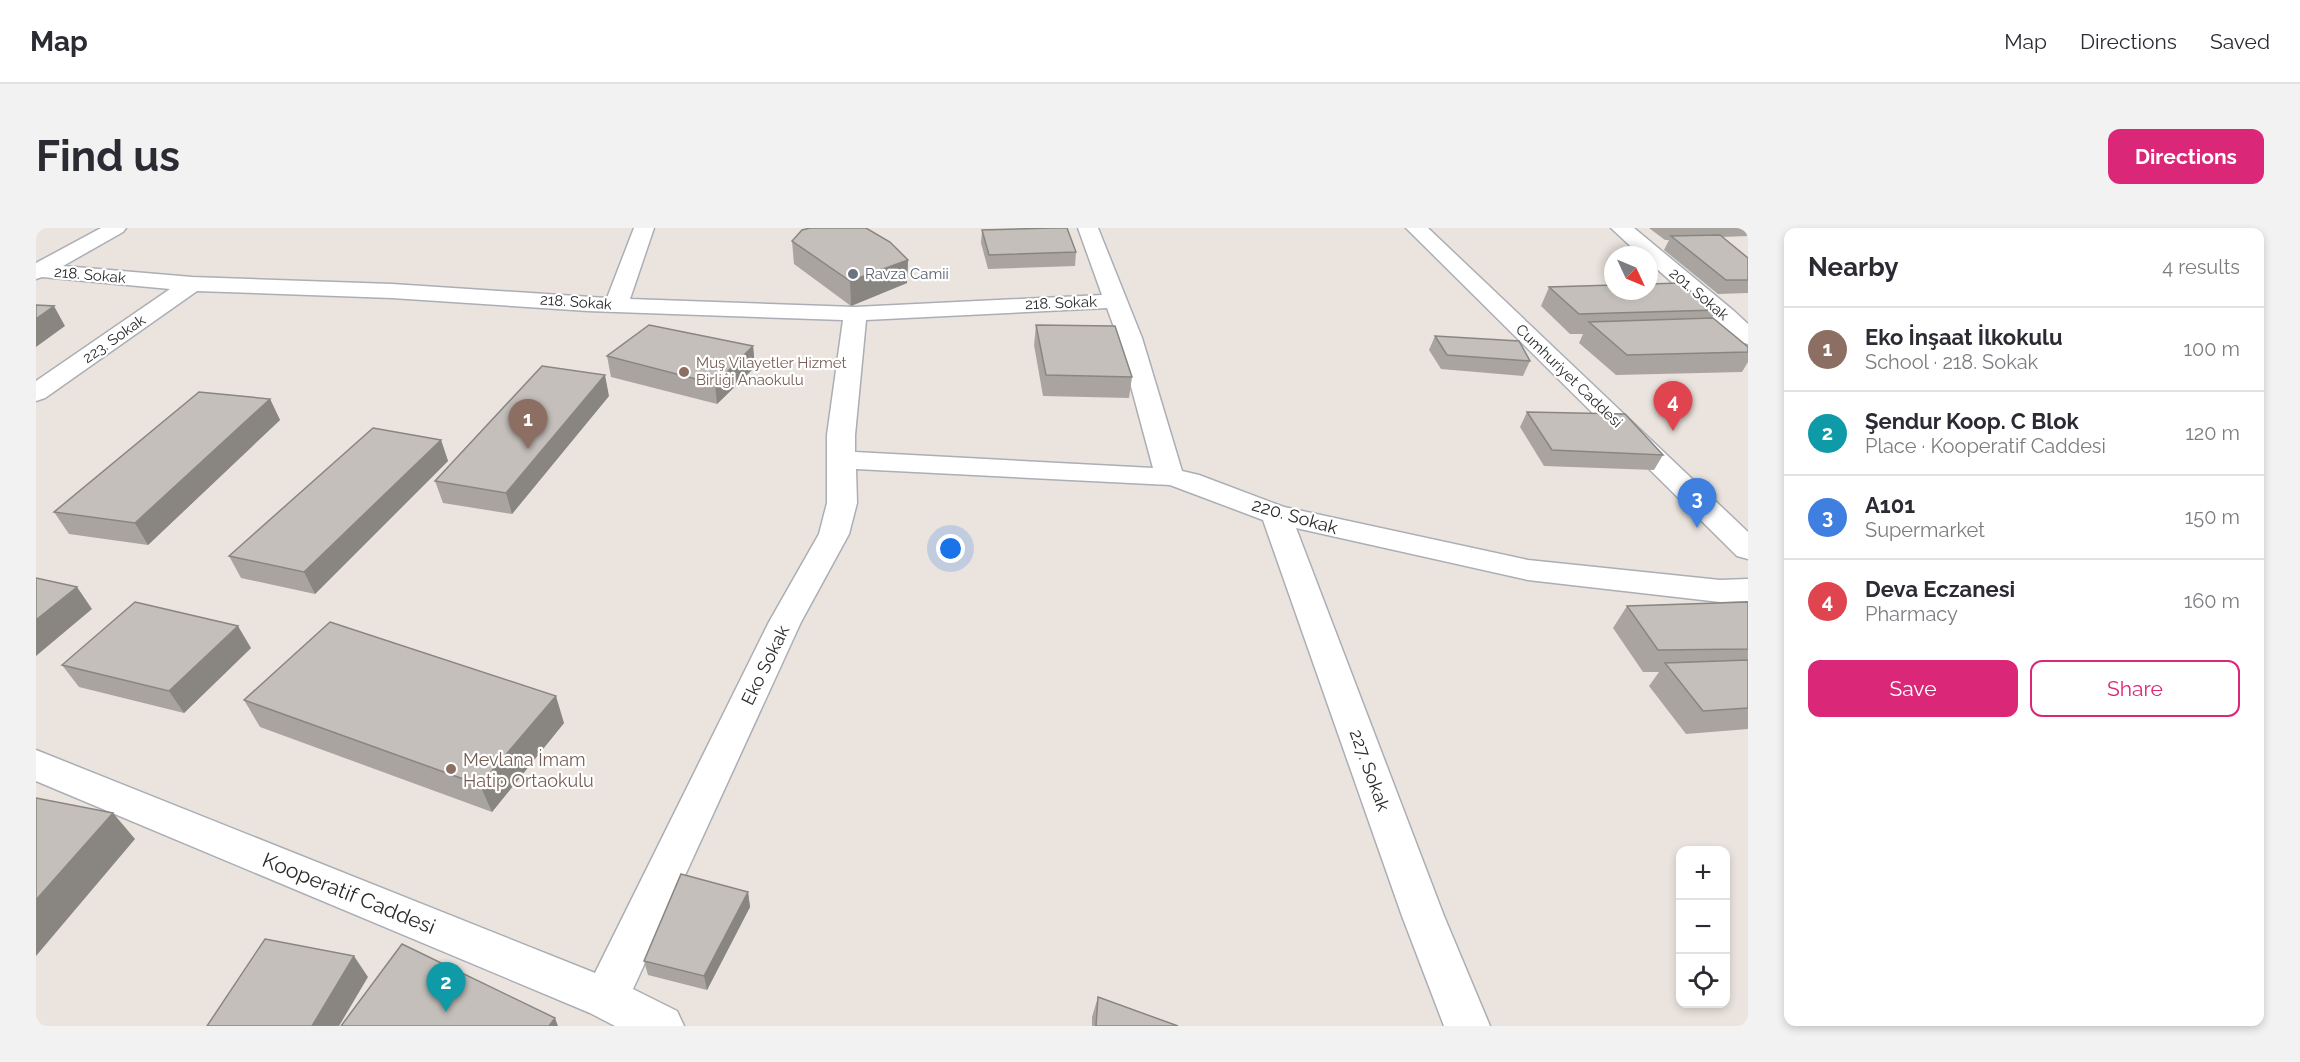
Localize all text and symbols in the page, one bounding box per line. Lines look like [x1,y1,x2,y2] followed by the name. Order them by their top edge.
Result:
[30,25,88,58] text: Map
[2004,29,2047,54] text: Map
[2080,29,2177,54] text: Directions
[2210,29,2270,54] text: Saved
[2108,129,2264,184] button: Directions
[36,132,180,181] text: Find us
[1604,246,1658,300] north arrow
[1808,252,1898,282] text: Nearby
[2162,255,2240,279] text: 4 results
[53,263,127,287] street label: 218. Sokak
[1666,264,1732,324] street label: 201. Sokak
[865,265,949,283] place label: Ravza Camii
[846,267,860,281] marker: Ravza Camii
[540,291,613,313] street label: 218. Sokak
[1025,293,1097,313] street label: 218. Sokak
[79,311,149,367] street label: 223. Sokak
[1512,321,1626,431] street label: Cumhuriyet Caddesi
[1865,324,2063,350] text: Eko İnşaat İlkokulu
[1823,337,1832,361] text: 1
[2183,337,2240,361] text: 100 m
[1865,350,2038,374] text: School · 218. Sokak
[696,354,847,389] place label: Muş Vilayetler Hizmet Birliği Anaokulu
[677,365,691,379] marker: Muş Vilayetler Hizmet Birliği Anaokulu
[1654,382,1692,431] pin: 4
[508,400,548,449] pin: 1
[1865,408,2079,434] text: Şendur Koop. C Blok
[1822,421,1833,445] text: 2
[2185,421,2240,445] text: 120 m
[1865,434,2106,458] text: Place · Kooperatif Caddesi
[1678,478,1716,528] pin: 3
[1865,492,1915,518] text: A101
[1250,494,1341,538] street label: 220. Sokak
[1822,505,1833,529] text: 3
[2185,505,2240,529] text: 150 m
[1865,518,1985,542] text: Supermarket
[936,534,965,563] your location
[1865,576,2015,602] text: Deva Eczanesi
[1822,589,1833,613] text: 4
[2184,589,2240,613] text: 160 m
[1865,602,1958,626] text: Pharmacy
[737,621,793,708] street label: Eko Sokak
[1808,660,2018,717] button: Save
[2030,660,2240,717] button: Share
[1345,726,1395,814] street label: 227. Sokak
[463,749,594,791] place label: Mevlana İmam Hatip Ortaokulu
[444,762,458,776] marker: Mevlana İmam Hatip Ortaokulu
[1676,846,1730,1008] map controls
[1676,846,1730,900] button: +
[259,847,439,939] street label: Kooperatif Caddesi
[1676,900,1730,954] button: −
[1676,954,1730,1008] button: locate
[426,962,466,1012] pin: 2

